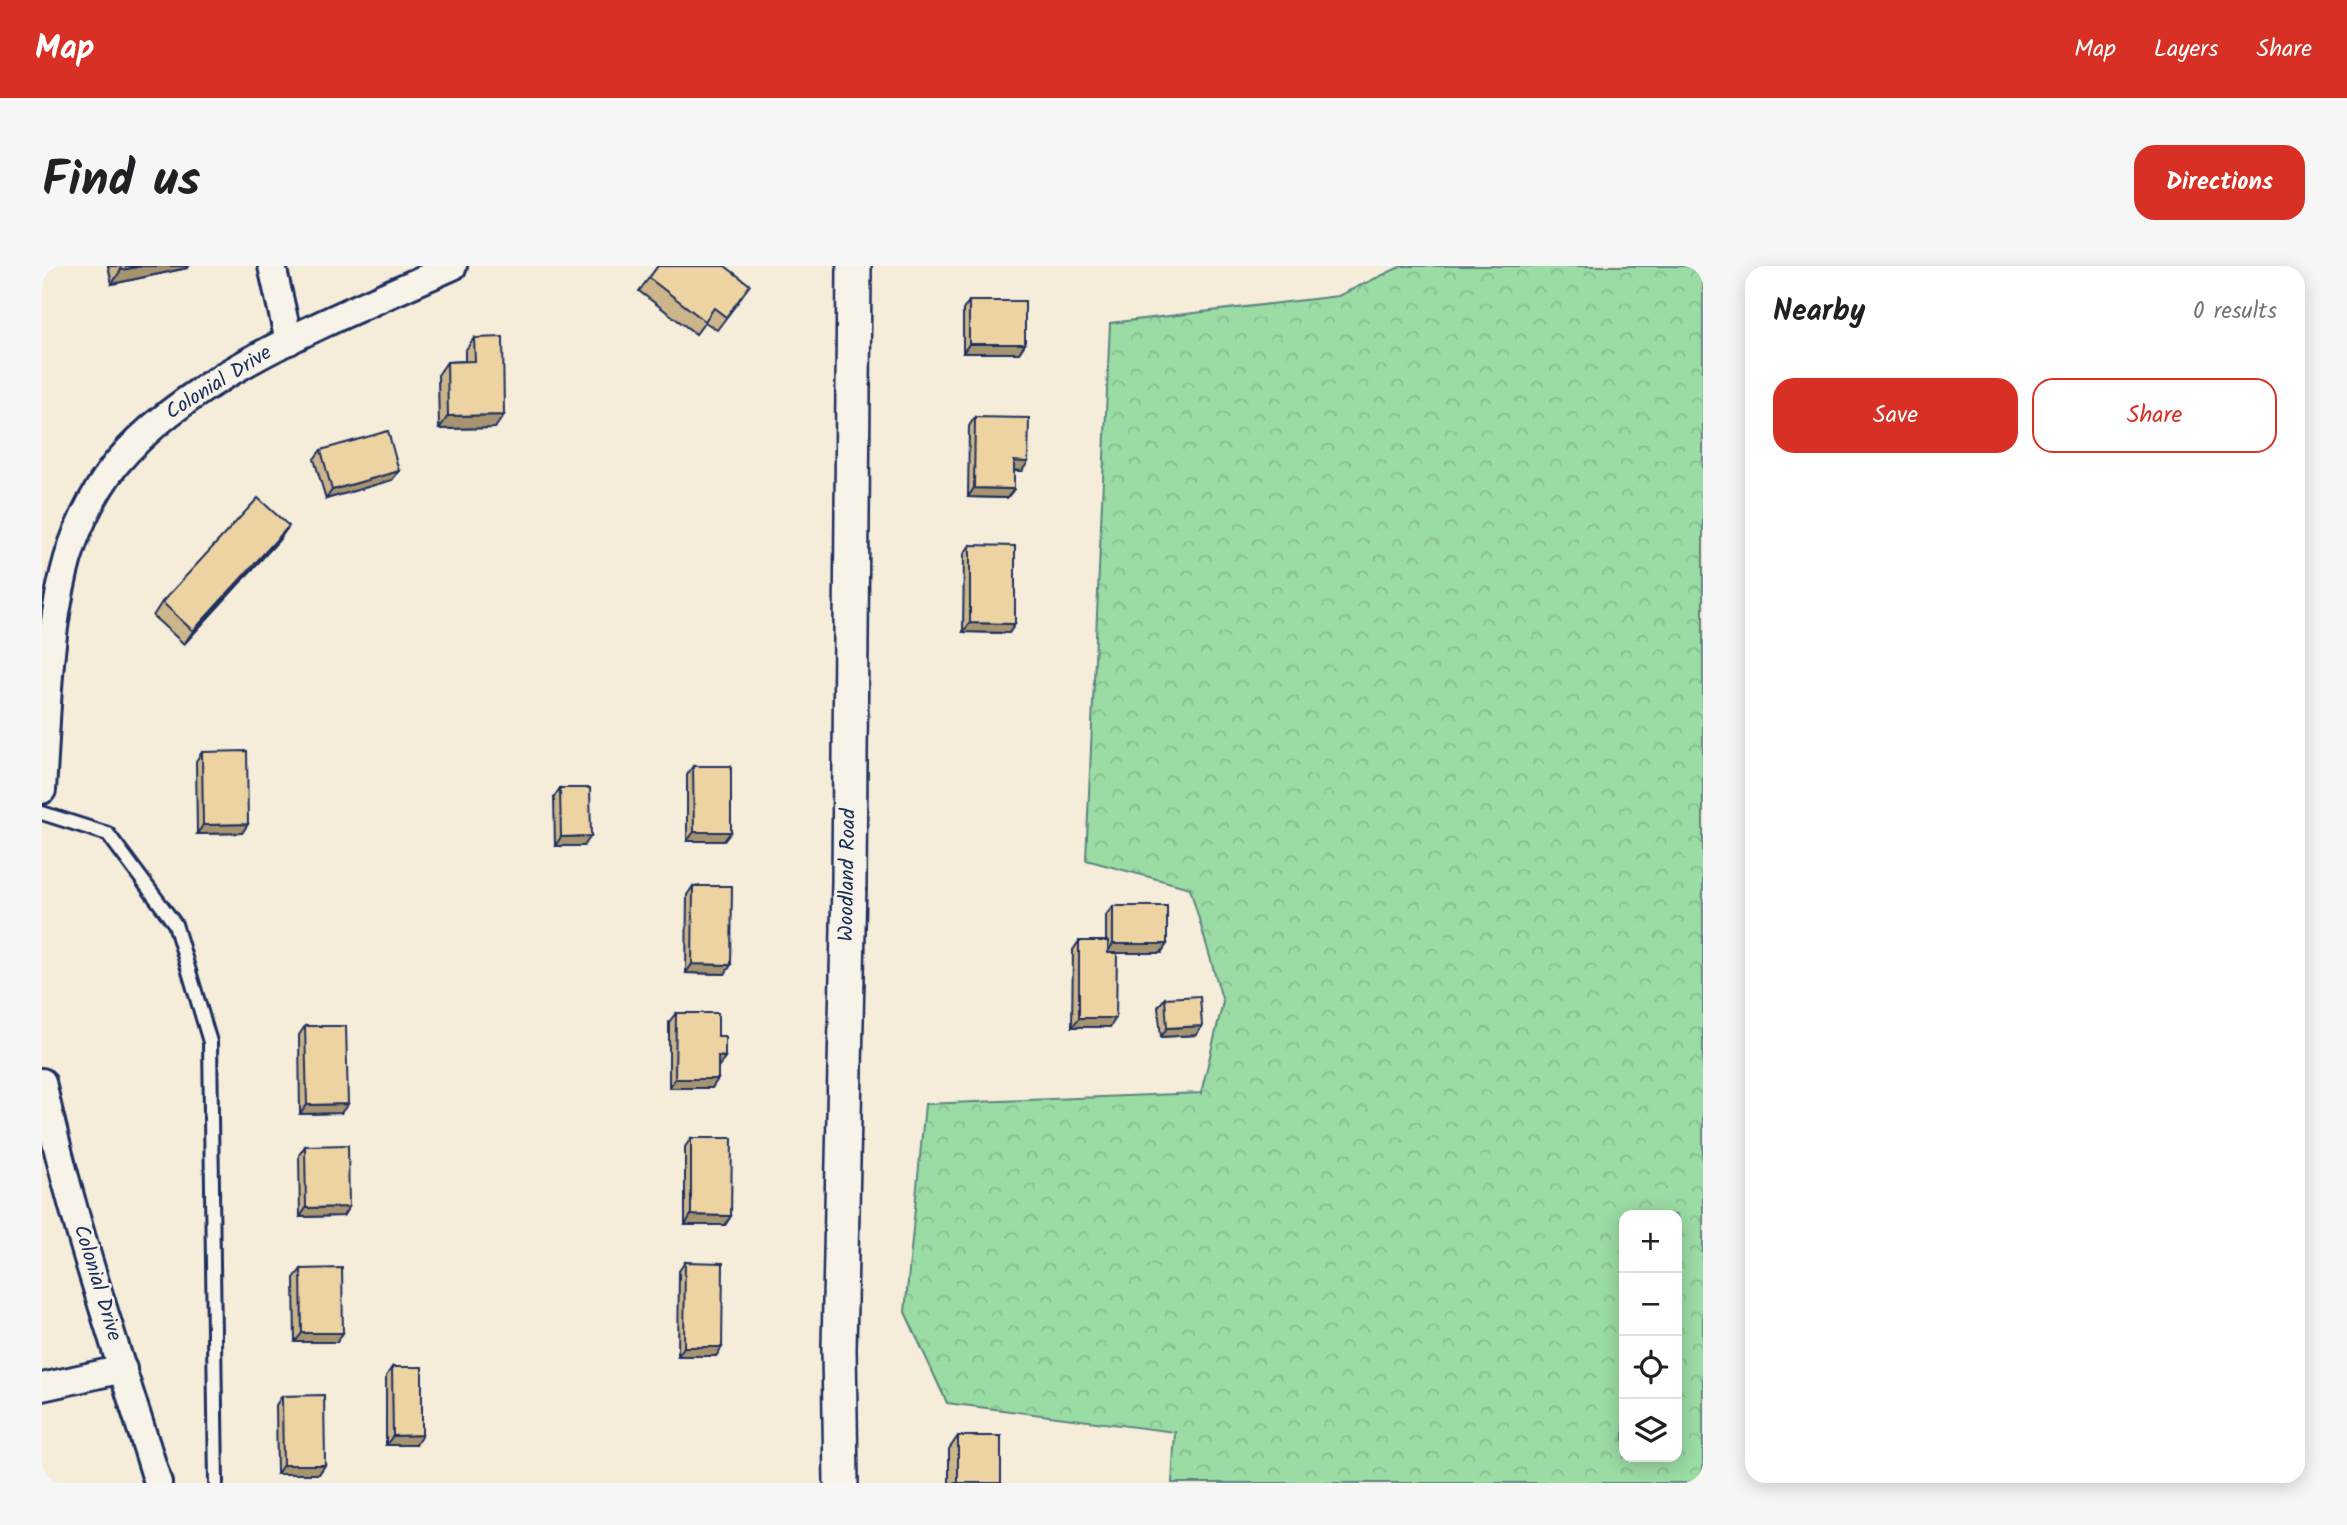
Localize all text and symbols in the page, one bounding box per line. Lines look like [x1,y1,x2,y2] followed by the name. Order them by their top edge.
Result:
[35,23,95,76] text: Map
[2074,30,2116,69] text: Map
[2154,30,2218,69] text: Layers
[2256,30,2312,69] text: Share
[42,143,200,221] text: Find us
[2134,145,2305,220] button: Directions
[1773,288,1865,336] text: Nearby
[2193,294,2277,330] text: 0 results
[159,337,279,429] street label: Colonial Drive
[1773,378,2018,453] button: Save
[2032,378,2277,453] button: Share
[830,808,866,942] street label: Woodland Road
[1619,1210,1682,1462] map controls
[1619,1210,1682,1273] button: +
[64,1221,131,1346] street label: Colonial Drive
[1619,1273,1682,1336] button: −
[1619,1336,1682,1399] button: locate
[1619,1399,1682,1462] button: layers

